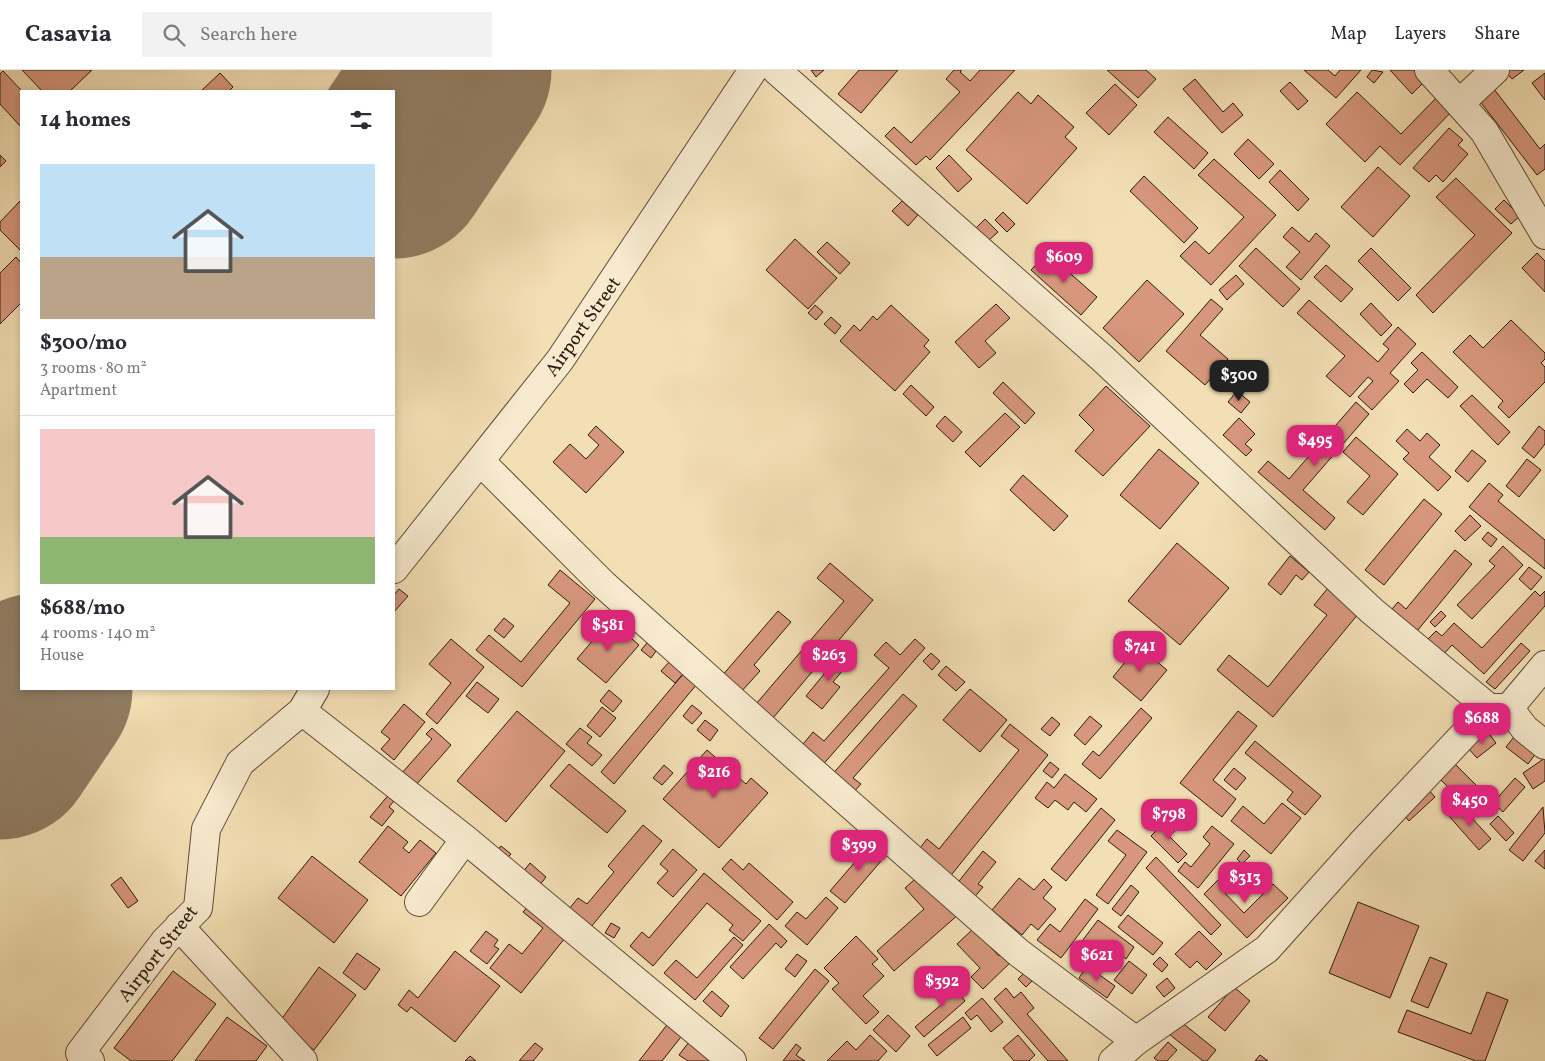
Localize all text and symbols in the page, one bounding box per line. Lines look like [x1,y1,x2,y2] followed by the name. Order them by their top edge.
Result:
[142,12,492,57] search box
[25,18,112,52] text: Casavia
[160,21,188,49] icon: search
[200,22,297,48] text: Search here
[1330,22,1366,47] text: Map
[1394,22,1446,47] text: Layers
[1474,22,1520,47] text: Share
[40,106,131,135] text: 14 homes
[347,106,375,134] icon: filters
[163,196,253,286] icon: home
[1034,242,1094,284] pin: $609
[1046,247,1082,269] text: $609
[540,272,628,382] street label: Airport Street
[40,329,127,358] text: $300/mo
[40,358,147,380] text: 3 rooms · 80 m²
[1209,360,1269,402] pin: $300
[1221,365,1257,387] text: $300
[40,380,117,402] text: Apartment
[1285,424,1345,467] pin: $495
[1298,430,1332,452] text: $495
[163,462,253,552] icon: home
[40,594,125,623] text: $688/mo
[578,610,638,652] pin: $581
[592,615,624,637] text: $581
[40,623,155,645] text: 4 rooms · 140 m²
[1110,630,1170,673] pin: $741
[1124,636,1156,658] text: $741
[799,640,859,682] pin: $263
[40,645,84,667] text: House
[812,645,846,667] text: $263
[1452,702,1512,745] pin: $688
[1464,708,1500,730] text: $688
[684,756,744,799] pin: $216
[698,762,730,784] text: $216
[1440,784,1500,827] pin: $450
[1452,790,1488,812] text: $450
[1139,798,1199,841] pin: $798
[1152,804,1186,826] text: $798
[829,830,889,872] pin: $399
[842,835,876,857] text: $399
[1215,862,1275,904] pin: $313
[1229,867,1261,889] text: $313
[113,900,205,1008] street label: Airport Street
[1067,940,1127,982] pin: $621
[1081,945,1113,967] text: $621
[912,966,972,1008] pin: $392
[925,971,959,993] text: $392

